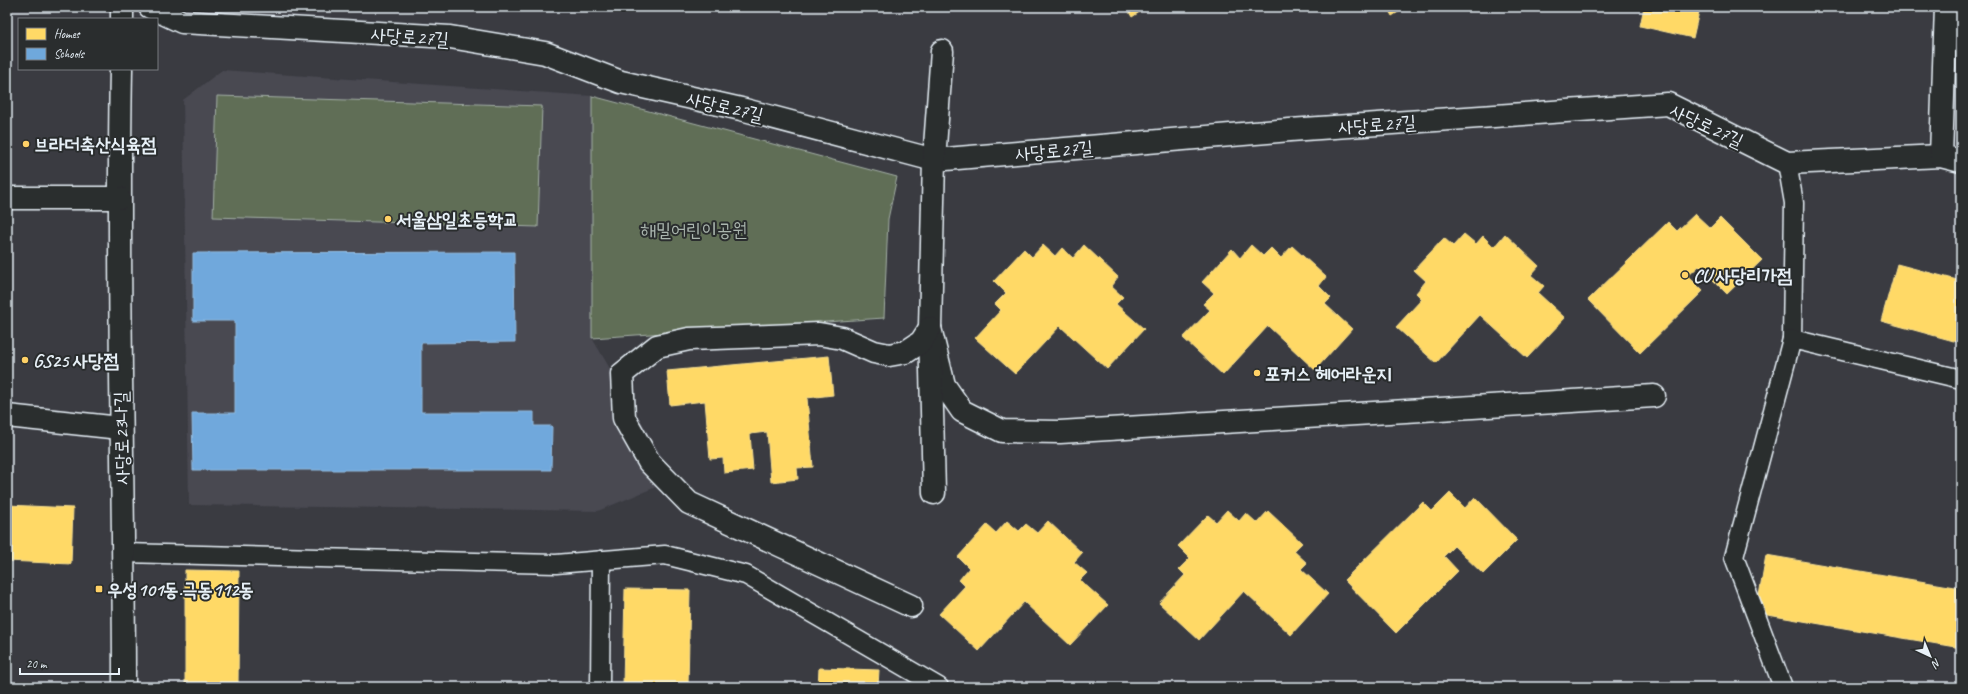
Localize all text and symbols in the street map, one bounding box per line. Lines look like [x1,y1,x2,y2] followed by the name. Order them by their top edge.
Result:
[18,18,158,70] legend
[370,22,450,52] street label: 사당로27길
[54,26,81,42] text: Homes
[54,46,86,62] text: Schools
[684,86,766,127] street label: 사당로27길
[1666,98,1747,153] street label: 사당로27길
[1337,110,1417,140] street label: 사당로27길
[34,133,157,157] place label: 브라더축산식육점
[1014,136,1094,166] street label: 사당로27길
[21,139,31,149] marker: 브라더축산식육점
[396,208,518,232] place label: 서울삼일초등학교
[383,214,393,224] marker: 서울삼일초등학교
[640,218,748,242] park label: 해밀어린이공원
[1693,264,1793,288] place label: CU 사당리가점
[1680,270,1690,280] marker: CU 사당리가점
[33,349,119,373] place label: GS25 사당점
[20,355,30,365] marker: GS25 사당점
[1265,362,1392,386] place label: 포커스 헤어라운지
[1252,368,1262,378] marker: 포커스 헤어라운지
[109,391,135,485] street label: 사당로23나길
[107,578,254,602] place label: 우성101동.극동112동
[94,584,104,594] marker: 우성101동.극동112동
[1910,636,1950,676] north arrow
[20,650,119,676] scale bar
[26,656,48,672] text: 20 m
[1928,656,1944,672] text: N

